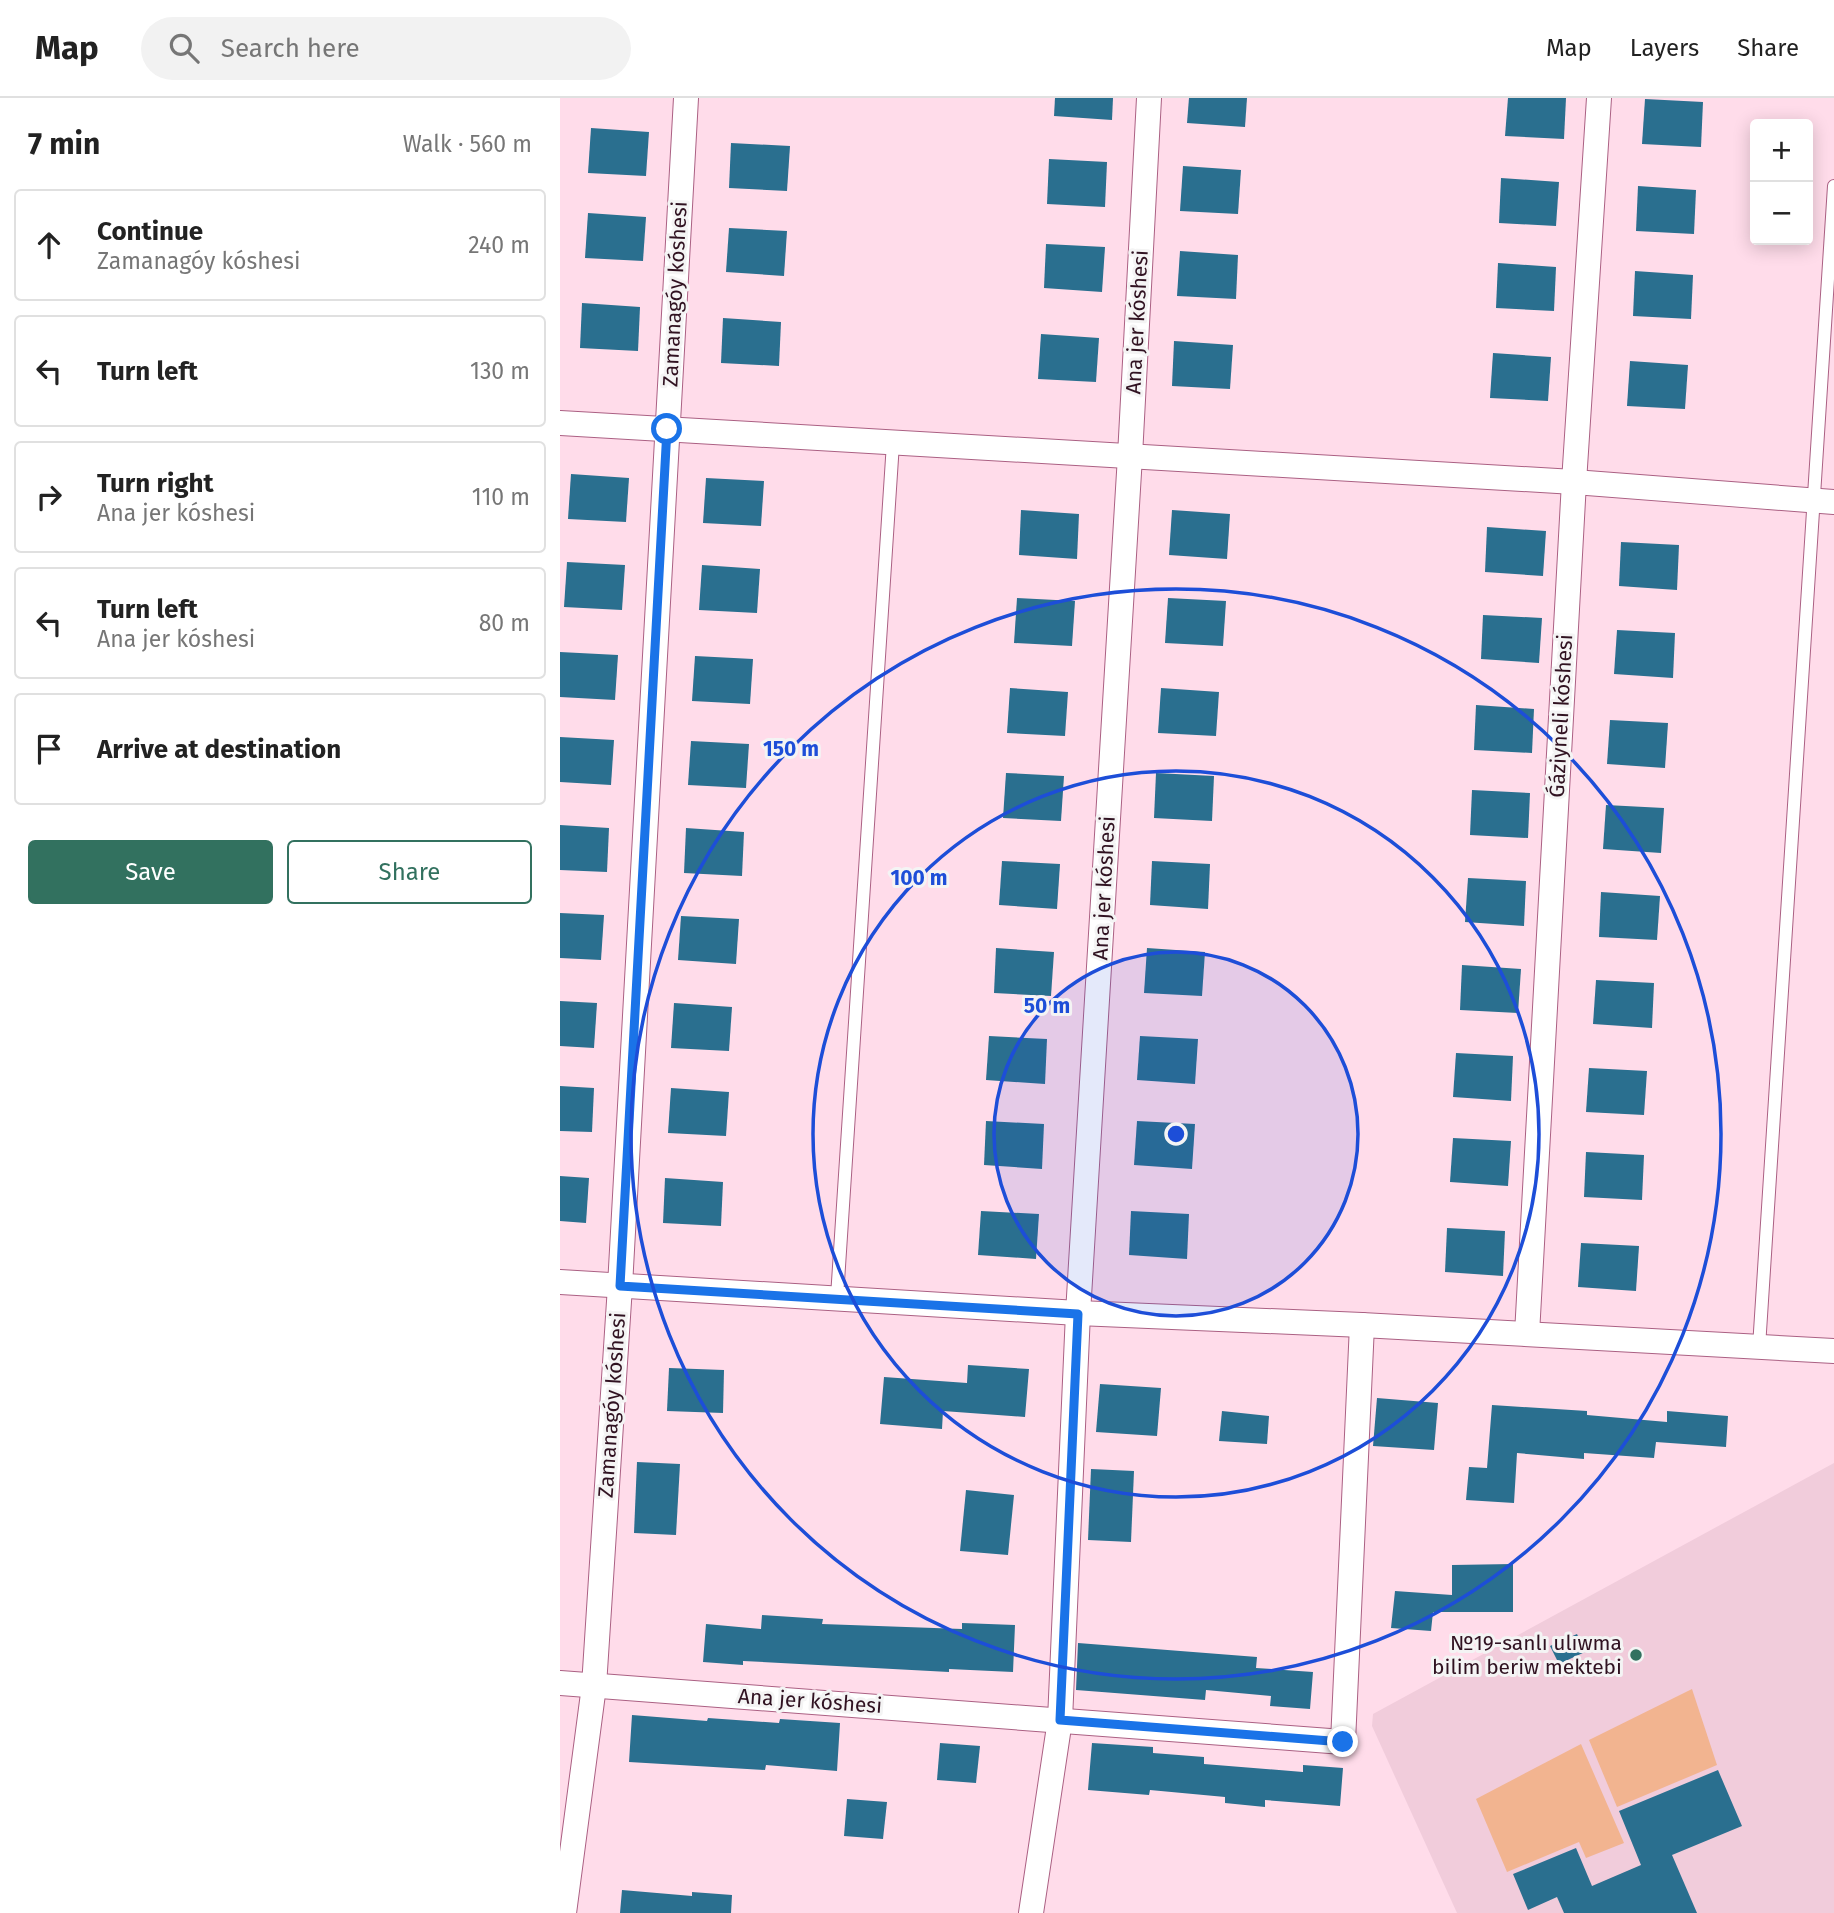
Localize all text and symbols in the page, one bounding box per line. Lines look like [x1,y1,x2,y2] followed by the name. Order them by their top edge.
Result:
[141,17,631,80] search box
[35,28,99,68] text: Map
[165,29,203,67] icon: search
[221,33,360,64] text: Search here
[1546,34,1592,62] text: Map
[1630,34,1699,62] text: Layers
[1737,34,1799,62] text: Share
[1750,119,1813,245] map controls
[1750,119,1813,182] button: +
[28,126,100,162] text: 7 min
[403,130,532,158] text: Walk · 560 m
[1750,182,1813,245] button: −
[657,201,693,387] street label: Zamanagóy kóshesi
[97,216,203,247] text: Continue
[30,226,68,264] icon: ahead
[468,231,530,259] text: 240 m
[97,247,300,275] text: Zamanagóy kóshesi
[1120,249,1154,395] street label: Ana jer kóshesi
[30,352,68,390] icon: left
[97,356,198,387] text: Turn left
[470,357,530,385] text: 130 m
[651,413,682,444] route start
[97,468,214,499] text: Turn right
[30,478,68,516] icon: right
[472,483,530,511] text: 110 m
[97,499,255,527] text: Ana jer kóshesi
[97,594,198,625] text: Turn left
[30,604,68,642] icon: left
[479,609,530,637] text: 80 m
[97,625,255,653] text: Ana jer kóshesi
[1544,634,1578,798] street label: Ǵáziyneli kóshesi
[30,730,68,768] icon: arrive
[97,734,341,765] text: Arrive at destination
[763,736,819,762] text: 150 m
[1087,815,1121,961] street label: Ana jer kóshesi
[28,840,273,904] button: Save
[287,840,532,904] button: Share
[890,865,948,891] text: 100 m
[1024,993,1070,1019] text: 50 m
[1164,1122,1188,1146] centre of rings
[593,1311,631,1499] street label: Zamanagóy kóshesi
[1432,1630,1622,1680] place label: №19-sanlı ulıwma bilim beriw mektebi
[1628,1647,1644,1663] marker: №19-sanlı ulıwma bilim beriw mektebi
[737,1683,883,1719] street label: Ana jer kóshesi
[1327,1726,1358,1757] route end

